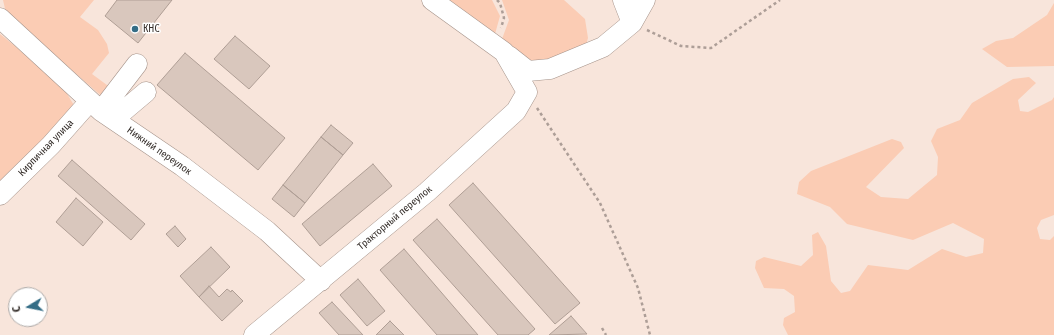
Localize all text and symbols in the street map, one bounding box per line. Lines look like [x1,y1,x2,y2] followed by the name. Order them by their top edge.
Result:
[143,23,159,35] place label: КНС
[130,24,140,34] marker: КНС
[16,117,76,179] street label: Кирпичная улица
[124,124,194,178] street label: Нижний переулок
[355,183,435,253] street label: Тракторный переулок
[8,287,48,327] north arrow
[10,305,24,313] text: С

